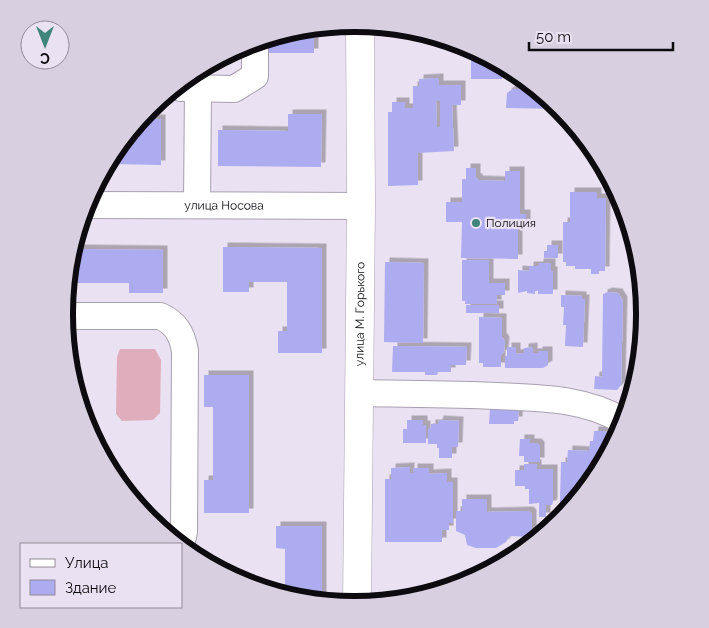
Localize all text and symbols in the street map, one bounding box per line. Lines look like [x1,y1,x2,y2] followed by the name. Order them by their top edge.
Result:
[20,20,70,70] north arrow
[529,20,673,52] scale bar
[536,28,571,46] text: 50 m
[40,50,50,66] text: С
[184,198,264,213] street label: улица Носова
[486,216,536,230] place label: Полиция
[470,217,482,229] marker: Полиция
[352,262,367,366] street label: улица М. Горького
[20,543,182,608] legend
[65,554,109,572] text: Улица
[65,579,117,597] text: Здание

